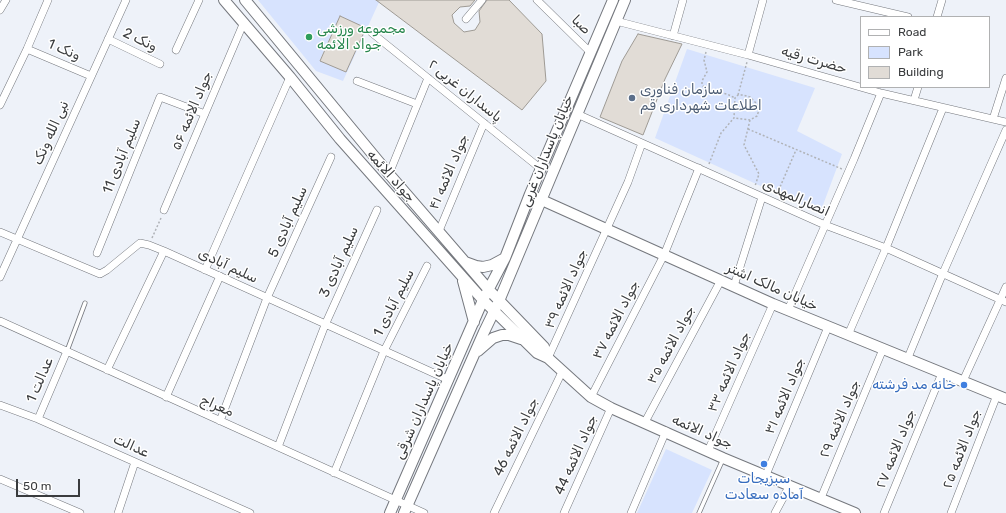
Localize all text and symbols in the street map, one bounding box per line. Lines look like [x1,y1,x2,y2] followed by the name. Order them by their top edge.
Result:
[568,12,594,38] street label: صبا
[860,16,990,88] legend
[317,21,406,54] place label: مجموعه ورزشی جواد الائمه
[120,25,160,55] street label: ونک 2
[898,25,926,39] text: Road
[304,32,314,42] marker: مجموعه ورزشی جواد الائمه
[45,36,83,64] street label: ونک 1
[779,43,849,77] street label: حضرت رقیه
[898,45,923,59] text: Park
[425,56,505,126] street label: پاسداران غربی ۲
[898,65,944,79] text: Building
[168,69,216,153] street label: جواد الائمه ۵۶
[640,82,762,114] place label: سازمان فناوری اطلاعات شهرداری قم
[517,93,577,209] street label: خیابان پاسداران غربی
[627,93,637,103] marker: سازمان فناوری اطلاعات شهرداری قم
[29,98,73,168] street label: نبی الله ونک
[99,116,145,196] street label: سلیم آبادی 11
[426,132,472,212] street label: جواد الائمه ۴۱
[363,146,419,206] street label: جواد الائمه
[760,176,832,220] street label: انصارالمهدی
[265,184,311,260] street label: سلیم آبادی 5
[316,224,362,300] street label: سلیم آبادی 3
[195,245,261,287] street label: سلیم آبادی
[541,247,591,331] street label: جواد الائمه ۳۹
[724,259,820,315] street label: خیابان مالک اشتر
[370,266,418,340] street label: سلیم آبادی 1
[589,278,643,362] street label: جواد الائمه ۳۷
[643,303,699,387] street label: جواد الائمه ۳۵
[704,329,754,415] street label: جواد الائمه ۳۳
[391,340,457,462] street label: خیابان پاسداران شرقی
[23,355,57,405] street label: عدالت 1
[761,355,809,437] street label: جواد الائمه ۳۱
[872,377,956,393] place label: خانه مد فرشته
[816,378,864,460] street label: جواد الائمه ۲۹
[959,380,969,390] marker: خانه مد فرشته
[198,391,236,421] street label: معراج
[490,395,542,479] street label: جواد الائمه 46
[873,407,919,491] street label: جواد الائمه ۲۷
[939,407,985,491] street label: جواد الائمه ۲۵
[669,411,735,453] street label: جواد الائمه
[551,413,601,497] street label: جواد الائمه 44
[110,431,152,461] street label: عدالت
[759,459,769,469] marker: سبزیجات آماده سعادت
[18,471,82,497] scale bar
[725,471,803,504] place label: سبزیجات آماده سعادت
[23,479,51,493] text: 50 m

